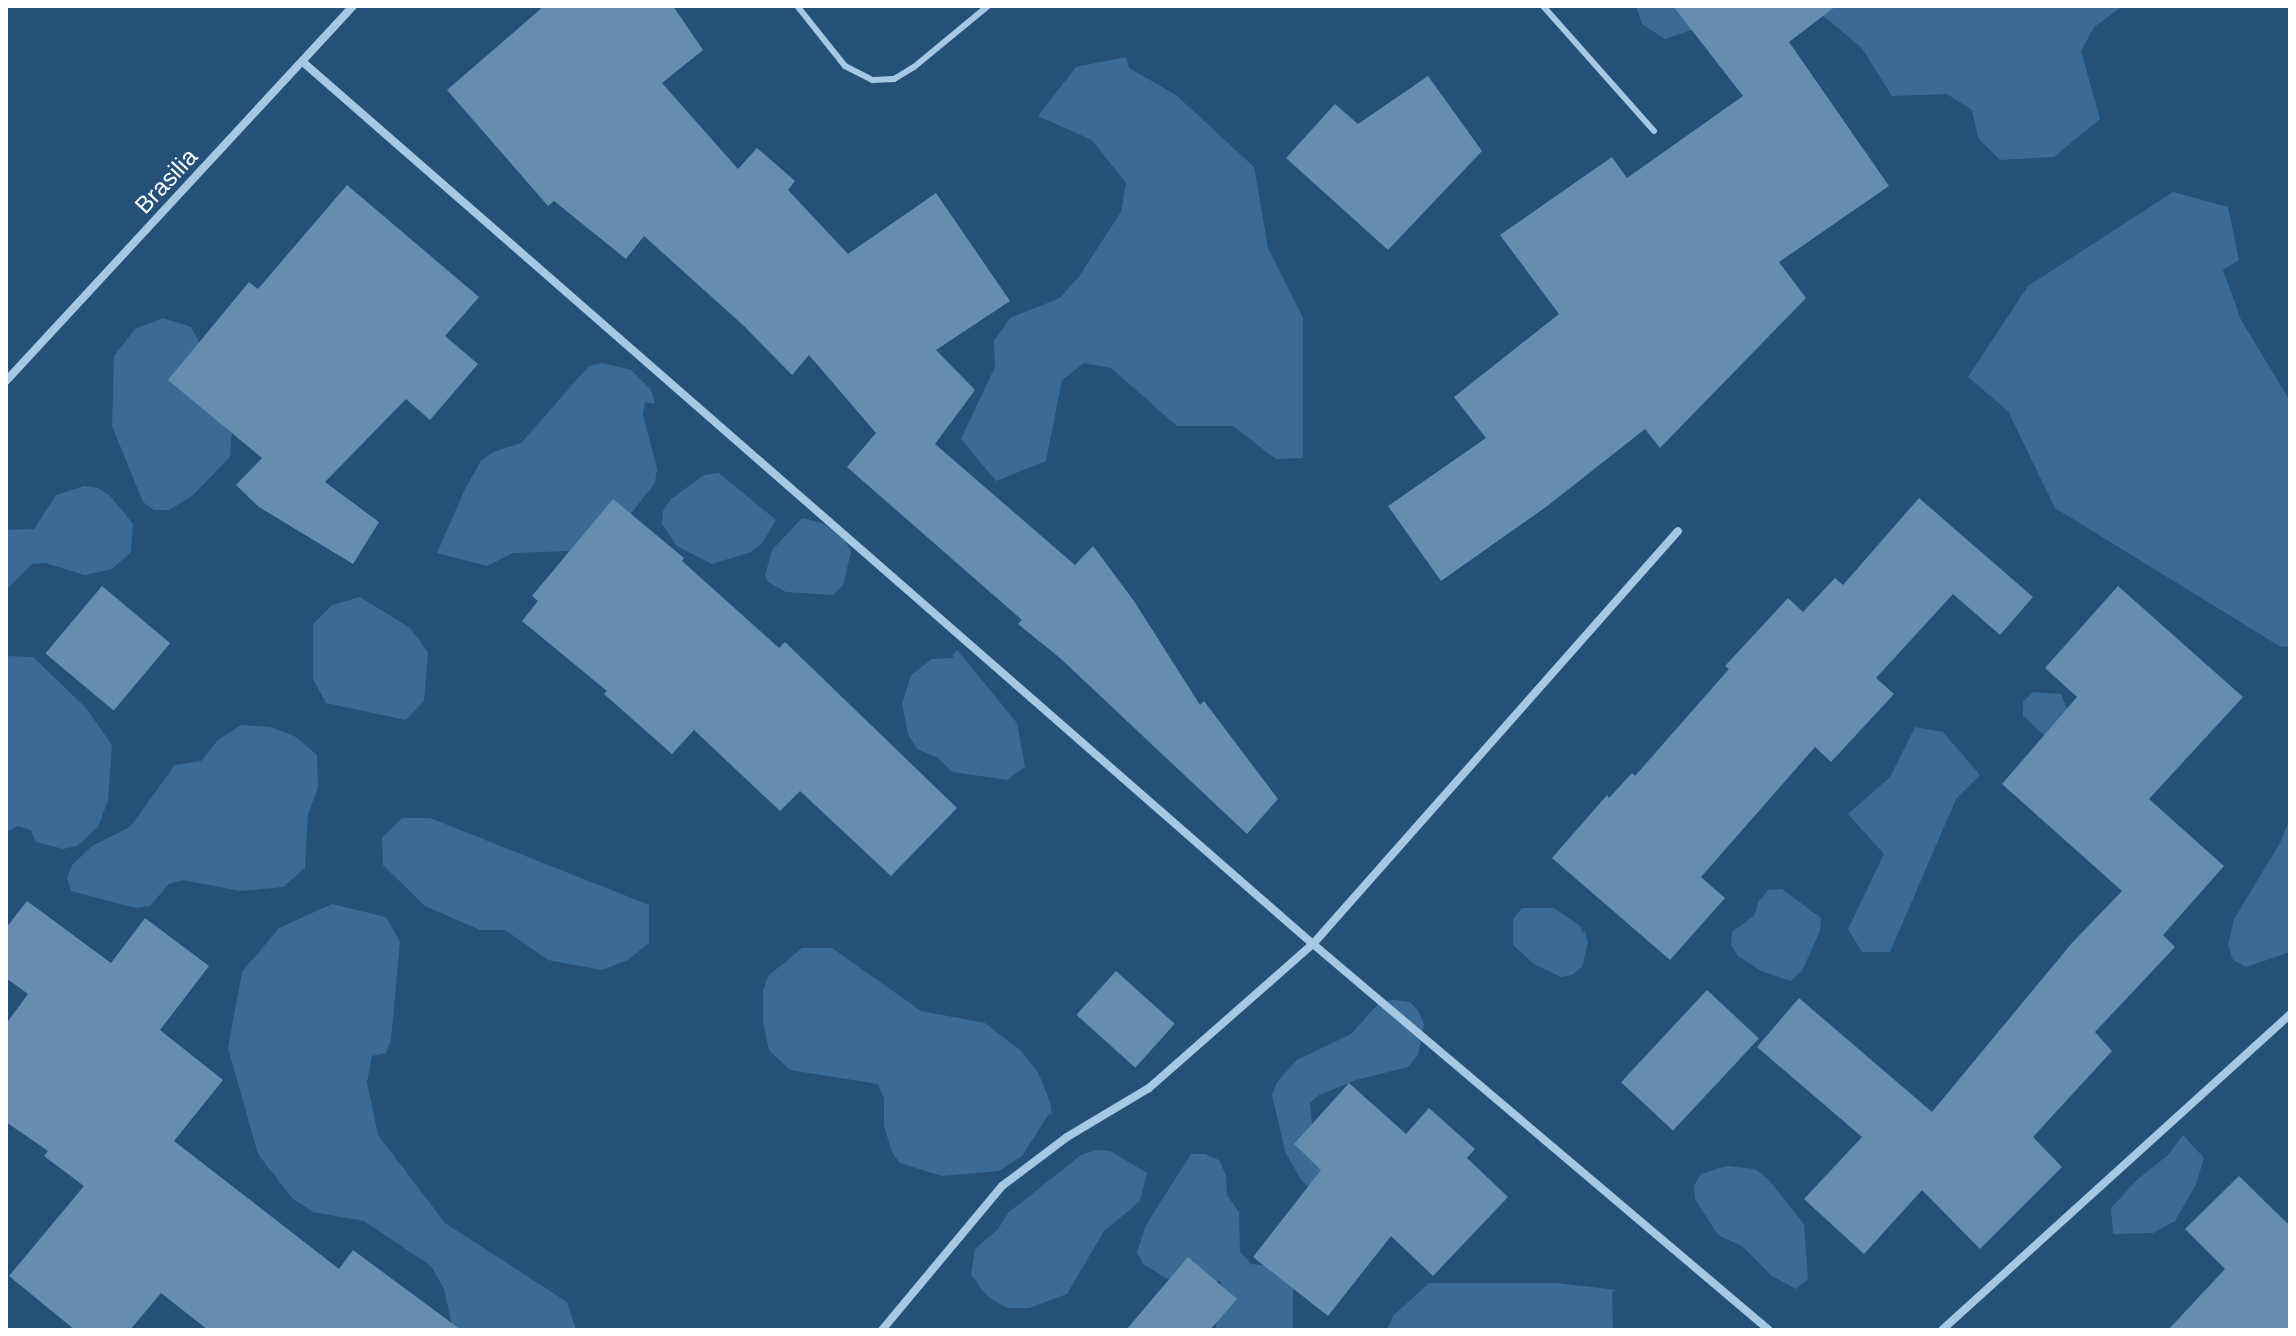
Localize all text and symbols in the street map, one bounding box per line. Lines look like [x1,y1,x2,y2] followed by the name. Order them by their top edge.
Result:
[129,142,203,220] street label: Brasilia

